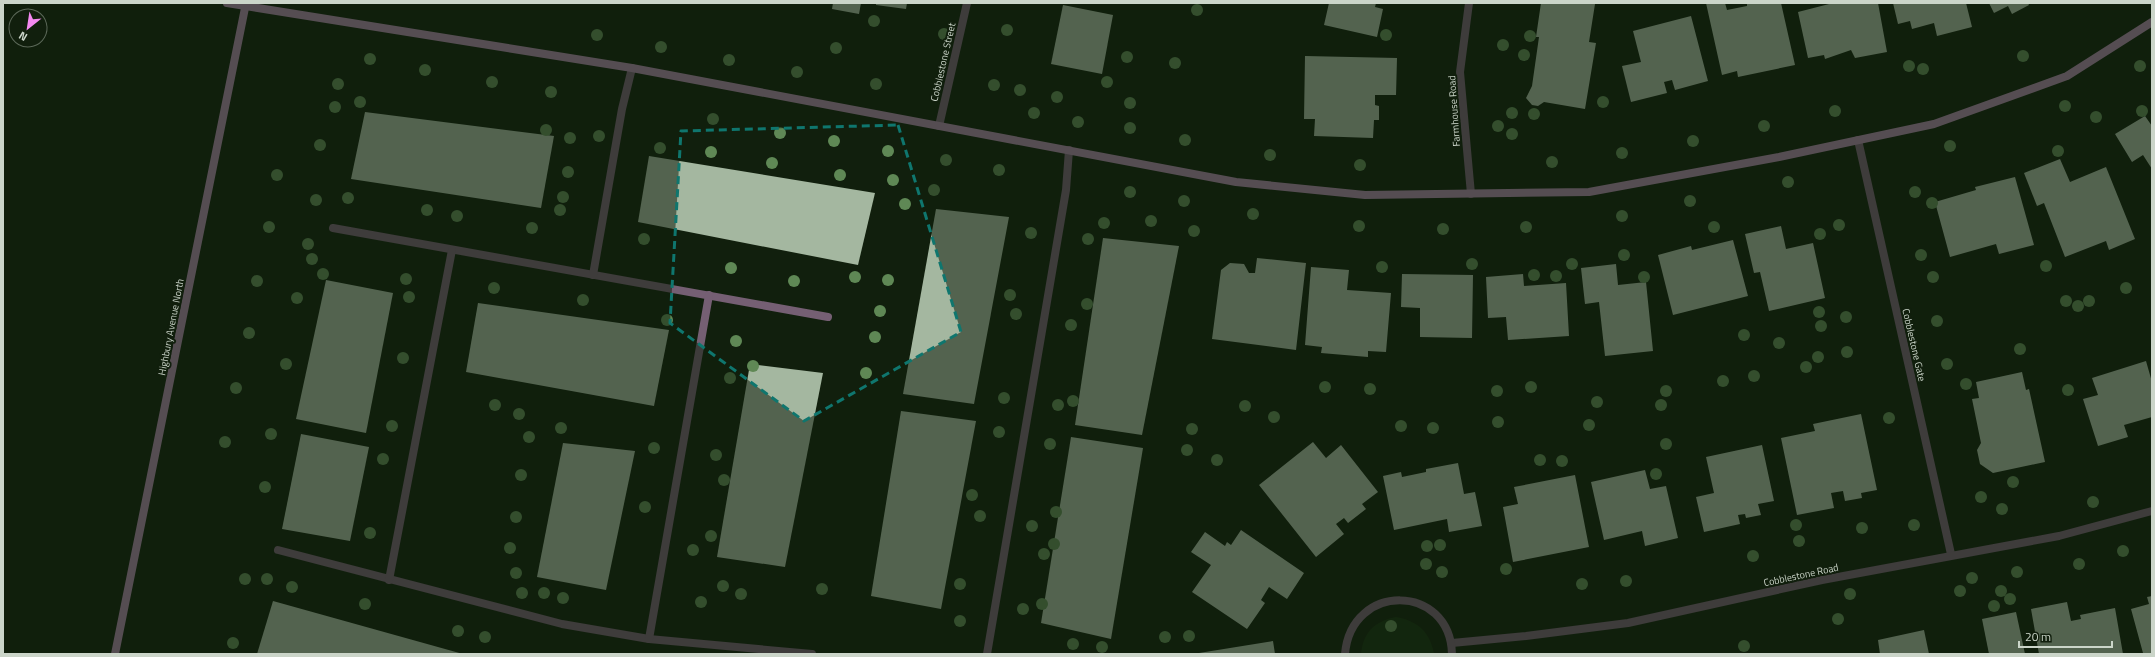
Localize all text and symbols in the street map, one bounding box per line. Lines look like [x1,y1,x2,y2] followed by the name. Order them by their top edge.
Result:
[8,8,48,48] north arrow
[927,21,959,103] street label: Cobblestone Street
[16,28,30,45] text: N
[1444,75,1464,147] street label: Farmhouse Road
[154,277,188,377] street label: Highbury Avenue North
[1898,307,1930,383] street label: Cobblestone Gate
[1762,560,1840,590] street label: Cobblestone Road
[2019,623,2112,649] scale bar
[2025,627,2051,646] text: 20 m

